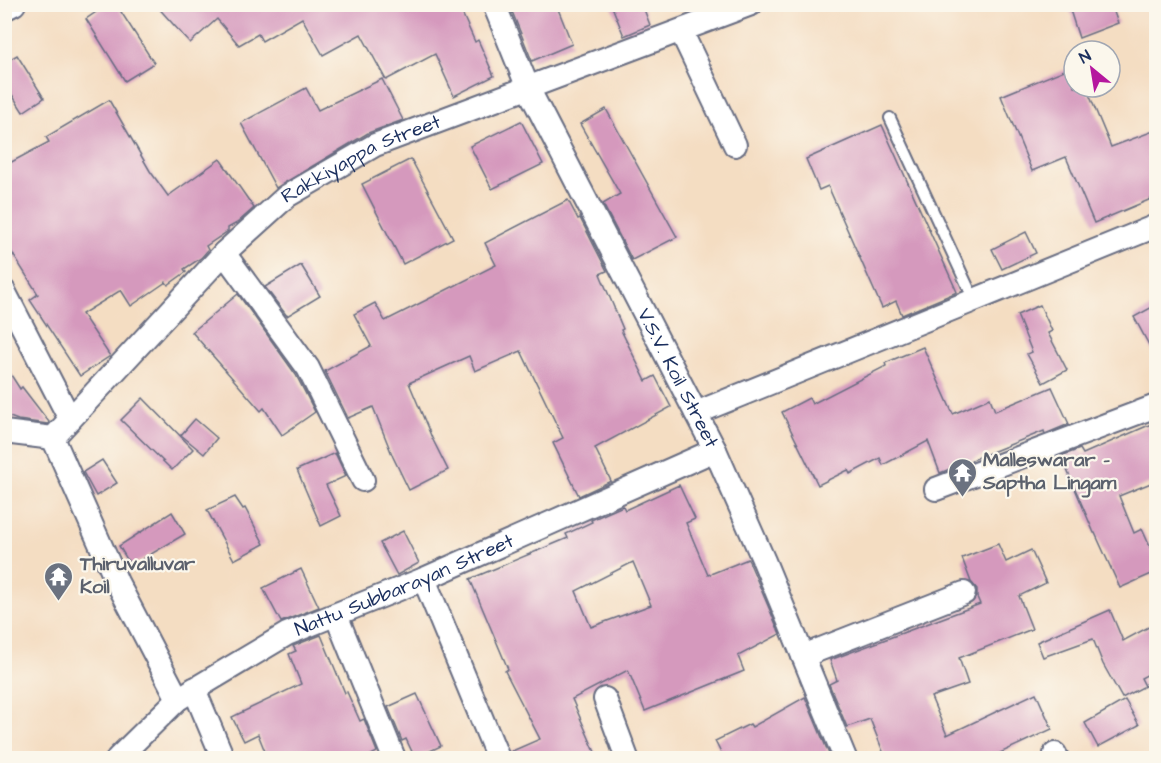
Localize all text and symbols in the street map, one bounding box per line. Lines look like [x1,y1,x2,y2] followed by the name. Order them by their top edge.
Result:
[1062,39,1122,99] north arrow
[1075,45,1095,69] text: N
[276,108,445,210] street label: Rakkiyappa Street
[630,303,726,453] street label: V.S.V. Koil Street
[982,446,1117,498] place label: Malleswarar - Saptha Lingam
[946,456,978,498] temple icon: Malleswarar - Saptha Lingam
[291,527,518,643] street label: Nattu Subbarayan Street
[79,550,196,601] place label: Thiruvalluvar Koil
[43,560,75,602] temple icon: Thiruvalluvar Koil

